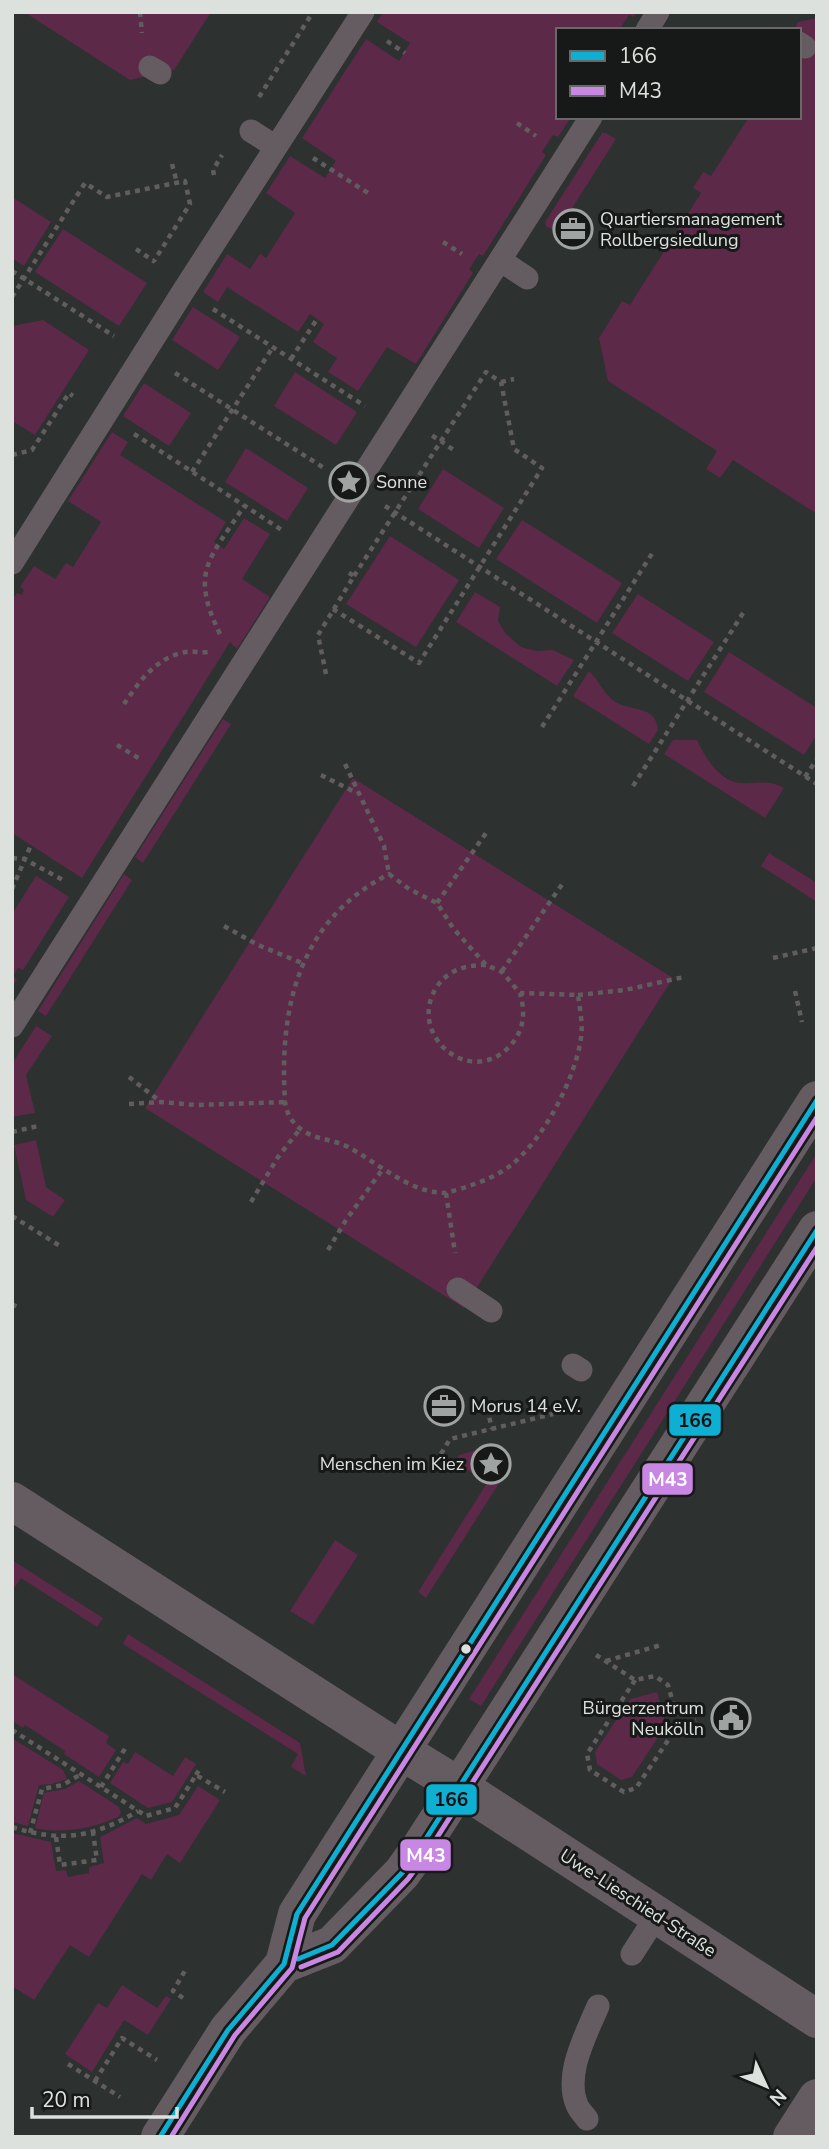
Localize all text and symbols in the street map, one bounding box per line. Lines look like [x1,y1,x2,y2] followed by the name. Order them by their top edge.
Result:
[556,28,801,119] legend
[619,42,657,70] text: 166
[619,77,662,105] text: M43
[600,207,782,252] place label: Quartiersmanagement Rollbergsiedlung
[552,208,594,250] office icon: Quartiersmanagement Rollbergsiedlung
[328,461,370,503] place icon: Sonne
[376,470,427,494] place label: Sonne
[423,1385,465,1427] office icon: Morus 14 e.V.
[471,1394,581,1418] place label: Morus 14 e.V.
[668,1403,722,1437] line badge: 166
[678,1408,712,1434] text: 166
[470,1443,512,1485] place icon: Menschen im Kiez
[320,1452,464,1476] place label: Menschen im Kiez
[641,1462,694,1496] line badge: M43
[648,1467,688,1493] text: M43
[459,1642,473,1656] unlabelled marker
[583,1696,704,1741] place label: Bürgerzentrum Neukölln
[710,1697,752,1739] public building icon: Bürgerzentrum Neukölln
[425,1783,478,1816] line badge: 166
[434,1787,468,1813] text: 166
[399,1838,452,1872] line badge: M43
[406,1843,446,1869] text: M43
[555,1843,721,1963] street label: Uwe-Lieschied-Straße
[731,2051,801,2121] north arrow
[32,2076,177,2120] scale bar
[763,2083,792,2111] text: N
[42,2086,91,2114] text: 20 m

